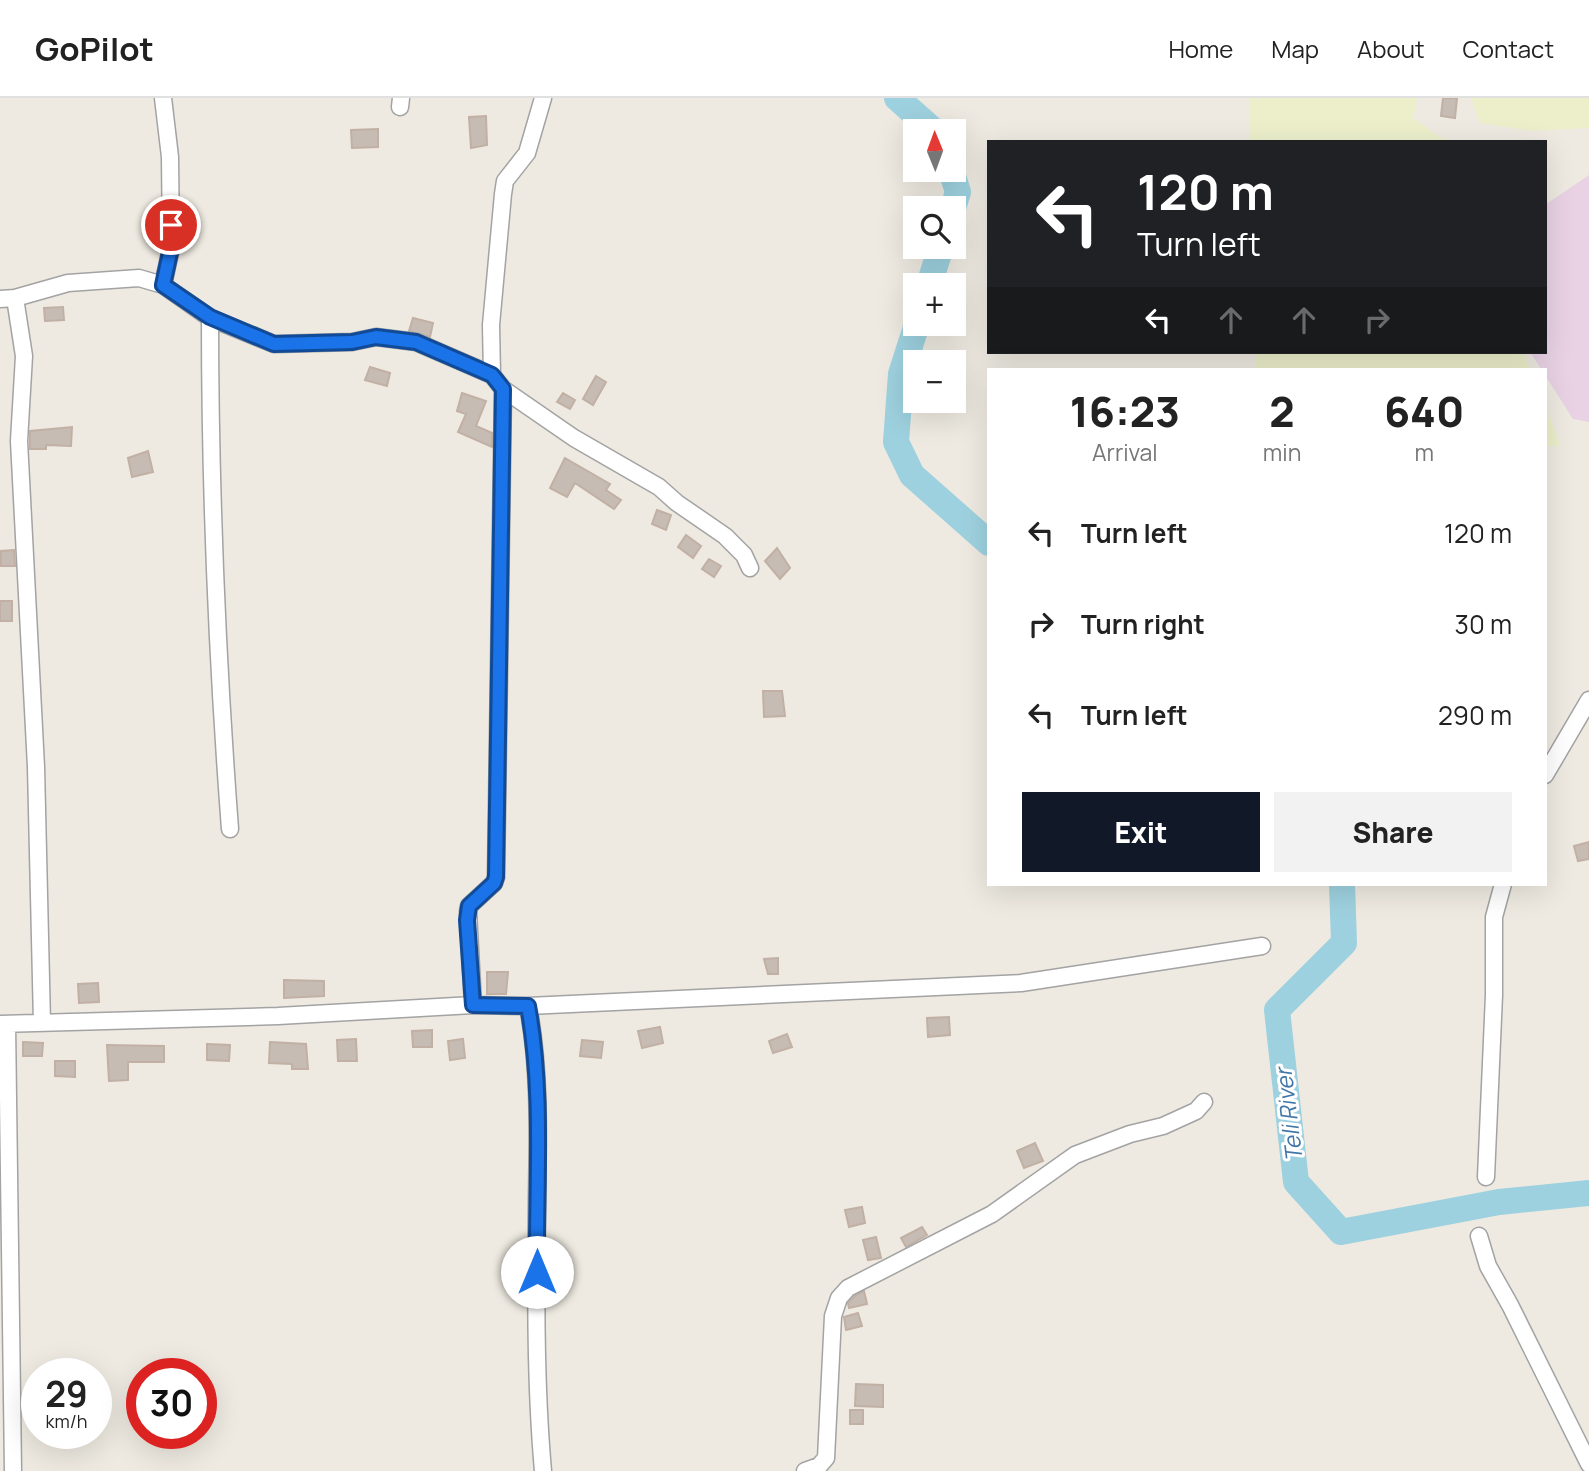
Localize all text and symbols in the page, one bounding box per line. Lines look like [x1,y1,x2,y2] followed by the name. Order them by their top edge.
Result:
[35,26,154,71] text: GoPilot
[1168,32,1233,65] text: Home
[1271,32,1319,65] text: Map
[1357,32,1425,65] text: About
[1463,32,1554,65] text: Contact
[903,119,966,182] north arrow
[903,119,966,413] map controls
[1137,158,1274,225] text: 120 m
[1022,168,1113,259] icon: left
[141,195,201,255] pin
[903,196,966,259] button: search
[152,206,190,244] icon: arrive
[1137,222,1261,266] text: Turn left
[903,273,966,336] button: +
[1139,301,1177,339] icon: left
[1212,301,1250,339] icon: ahead
[1285,301,1323,339] icon: ahead
[1358,301,1396,339] icon: right
[903,350,966,413] button: −
[1070,382,1180,440] text: 16:23
[1269,382,1295,440] text: 2
[1384,382,1464,440] text: 640
[1092,436,1158,468] text: Arrival
[1263,436,1301,468] text: min
[1414,436,1434,468] text: m
[1022,514,1060,552] icon: left
[1081,515,1188,551] text: Turn left
[1444,515,1512,551] text: 120 m
[1022,605,1060,643] icon: right
[1081,606,1205,642] text: Turn right
[1455,606,1512,642] text: 30 m
[1022,696,1060,734] icon: left
[1081,697,1188,733] text: Turn left
[1438,697,1512,733] text: 290 m
[1022,792,1260,872] button: Exit
[1274,792,1512,872] button: Share
[1266,1064,1310,1163] water label: Teli River
[500,1235,574,1309] position arrow
[126,1358,217,1449] speed limit sign: 30
[45,1370,88,1418] text: 29
[46,1409,87,1433] text: km/h

